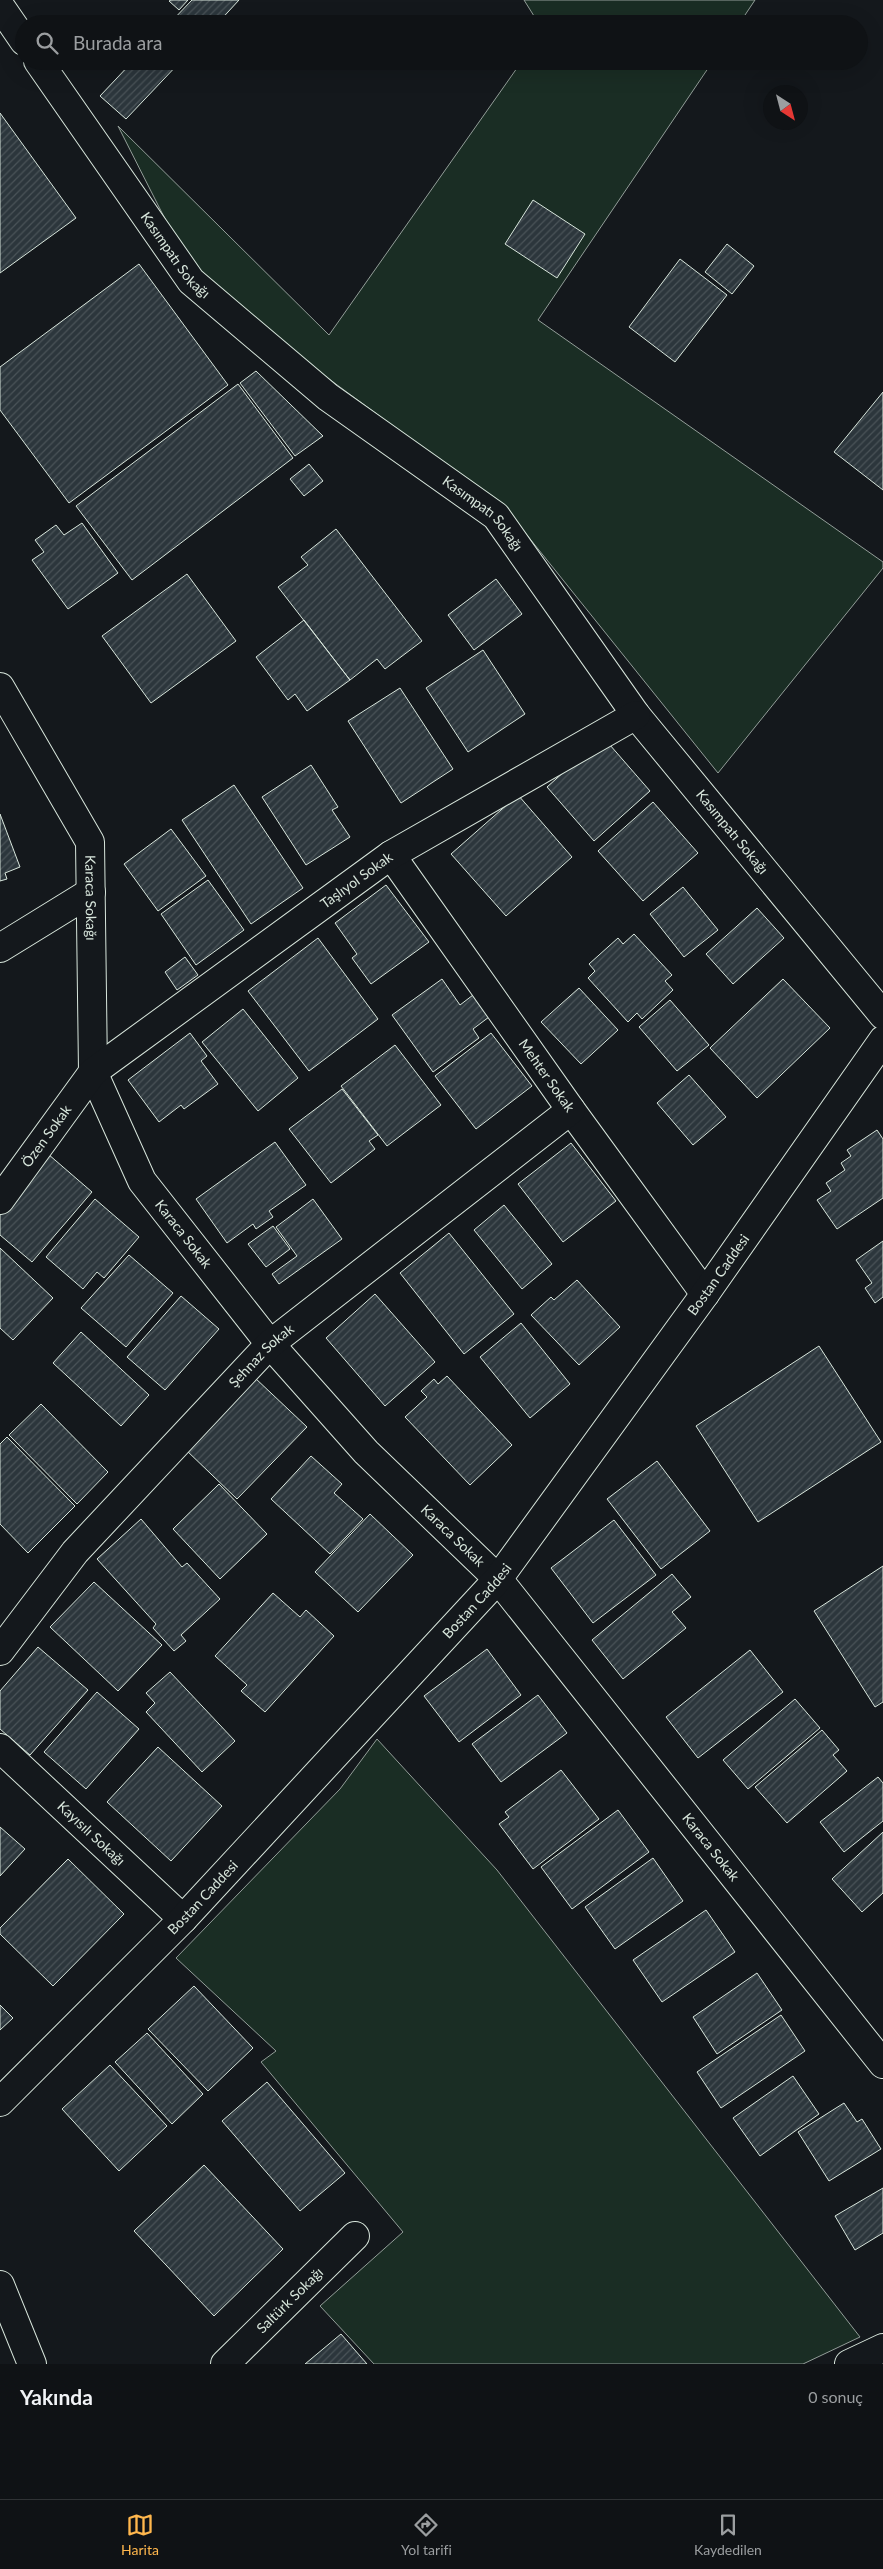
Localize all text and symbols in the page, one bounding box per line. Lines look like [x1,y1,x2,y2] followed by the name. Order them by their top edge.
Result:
[15,15,868,70] search box
[33,29,61,57] icon: search
[73,31,162,54] text: Burada ara
[763,85,808,130] north arrow
[138,208,214,301] street label: Kasımpatı Sokağı
[440,472,527,554] street label: Kasımpatı Sokağı
[693,786,772,877] street label: Kasımpatı Sokağı
[317,847,396,912] street label: Taşlıyol Sokak
[82,855,100,941] street label: Karaca Sokağı
[516,1035,579,1116] street label: Mehter Sokak
[18,1101,75,1170] street label: Özen Sokak
[152,1196,217,1272] street label: Karaca Sokak
[684,1231,752,1318] street label: Bostan Caddesi
[225,1319,298,1391] street label: Şehnaz Sokak
[418,1501,489,1570] street label: Karaca Sokak
[438,1560,515,1642] street label: Bostan Caddesi
[54,1797,129,1869] street label: Kayısılı Sokağı
[679,1809,744,1885] street label: Karaca Sokak
[164,1857,241,1938] street label: Bostan Caddesi
[253,2263,326,2336] street label: Saltürk Sokağı
[20,2384,93,2409] text: Yakında
[808,2387,863,2406] text: 0 sonuç
[121,2511,159,2558] tab: Harita
[401,2511,452,2558] tab: Yol tarifi
[694,2511,762,2558] tab: Kaydedilen

